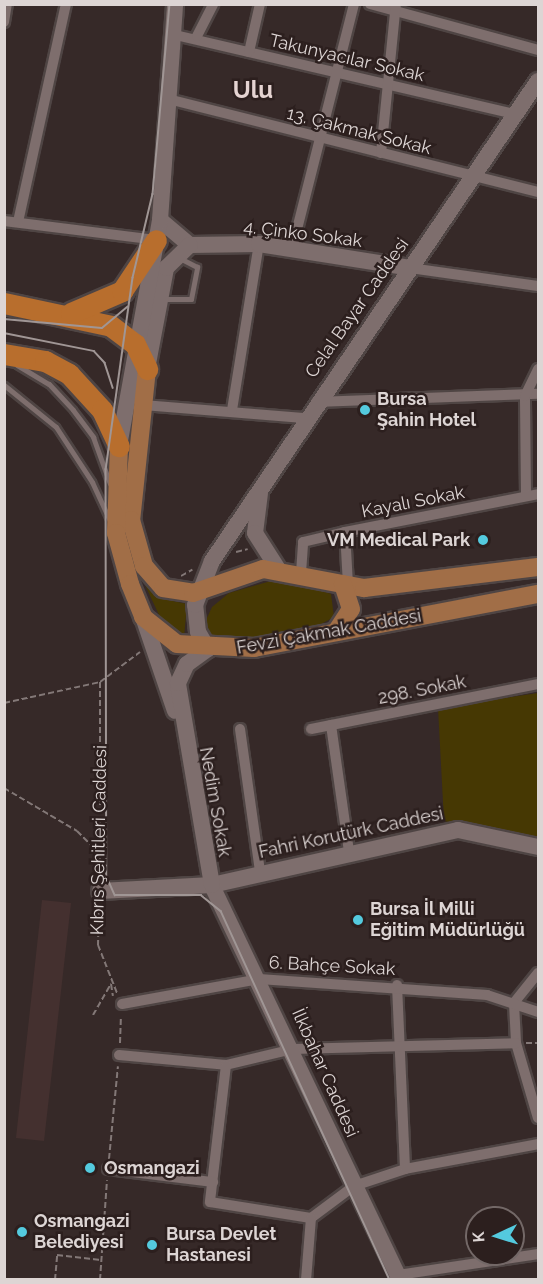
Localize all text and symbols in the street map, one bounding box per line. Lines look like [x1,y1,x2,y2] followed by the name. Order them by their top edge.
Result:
[267,30,427,86] street label: Takunyacılar Sokak
[233,76,273,104] district label: Ulu
[285,103,433,159] street label: 13. Çakmak Sokak
[242,216,364,252] street label: 4. Çinko Sokak
[300,234,414,382] street label: Celal Bayar Caddesi
[377,389,476,432] place label: Bursa Şahin Hotel
[358,403,372,417] marker: Bursa Şahin Hotel
[360,481,466,523] street label: Kayalı Sokak
[327,529,470,551] place label: VM Medical Park
[474,531,492,549] marker: VM Medical Park
[235,605,423,659] street label: Fevzi Çakmak Caddesi
[376,671,468,709] street label: 298. Sokak
[87,745,111,935] street label: Kıbrıs Şehitleri Caddesi
[195,745,235,859] street label: Nedim Sokak
[257,803,445,863] street label: Fahri Korutürk Caddesi
[370,899,525,942] place label: Bursa İl Milli Eğitim Müdürlüğü
[351,913,365,927] marker: Bursa İl Milli Eğitim Müdürlüğü
[268,952,396,980] street label: 6. Bahçe Sokak
[287,1005,363,1141] street label: İlkbahar Caddesi
[104,1157,200,1179] place label: Osmangazi
[81,1159,99,1177] marker: Osmangazi
[465,1206,525,1266] north arrow
[34,1211,130,1254] place label: Osmangazi Belediyesi
[166,1224,276,1266] place label: Bursa Devlet Hastanesi
[15,1225,29,1239] marker: Osmangazi Belediyesi
[469,1231,488,1243] text: K
[143,1236,161,1254] marker: Bursa Devlet Hastanesi

